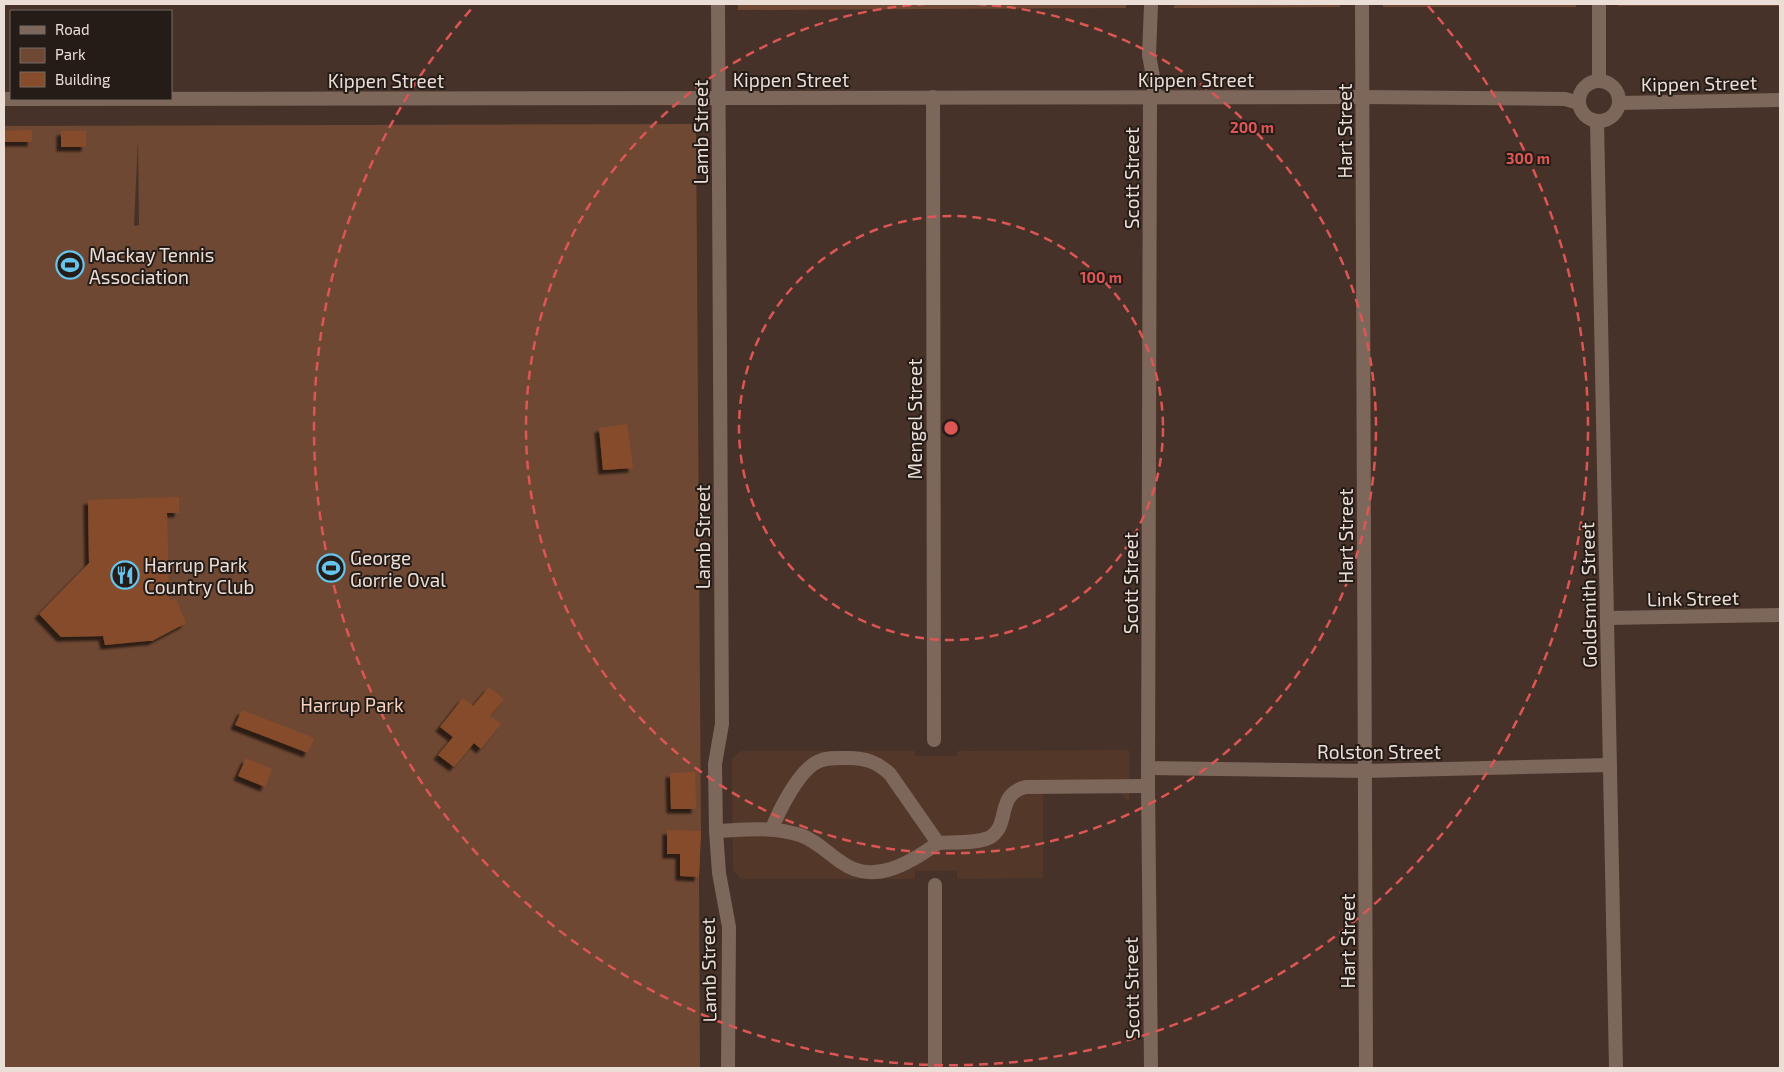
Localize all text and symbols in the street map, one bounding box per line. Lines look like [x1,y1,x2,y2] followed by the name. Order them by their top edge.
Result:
[10,10,172,100] legend
[55,20,90,38] text: Road
[55,45,86,63] text: Park
[733,68,849,91] street label: Kippen Street
[1138,68,1254,91] street label: Kippen Street
[328,69,444,92] street label: Kippen Street
[55,70,111,88] text: Building
[1641,70,1757,96] street label: Kippen Street
[689,80,712,184] street label: Lamb Street
[1333,83,1356,179] street label: Hart Street
[1230,118,1274,136] text: 200 m
[1120,127,1143,229] street label: Scott Street
[1506,149,1550,167] text: 300 m
[89,243,214,288] place label: Mackay Tennis Association
[55,250,85,280] sports icon: Mackay Tennis Association
[1080,268,1122,286] text: 100 m
[903,359,926,479] street label: Mengel Street
[942,419,960,437] centre of rings
[691,485,714,589] street label: Lamb Street
[1334,488,1357,584] street label: Hart Street
[1575,522,1601,668] street label: Goldsmith Street
[1119,532,1142,634] street label: Scott Street
[350,546,446,591] place label: George Gorrie Oval
[144,553,254,598] place label: Harrup Park Country Club
[316,553,346,583] sports icon: George Gorrie Oval
[110,560,140,590] restaurant icon: Harrup Park Country Club
[1647,586,1739,610] street label: Link Street
[300,693,404,716] park label: Harrup Park
[1317,740,1441,763] street label: Rolston Street
[1336,893,1359,989] street label: Hart Street
[696,917,720,1023] street label: Lamb Street
[1119,937,1143,1039] street label: Scott Street

